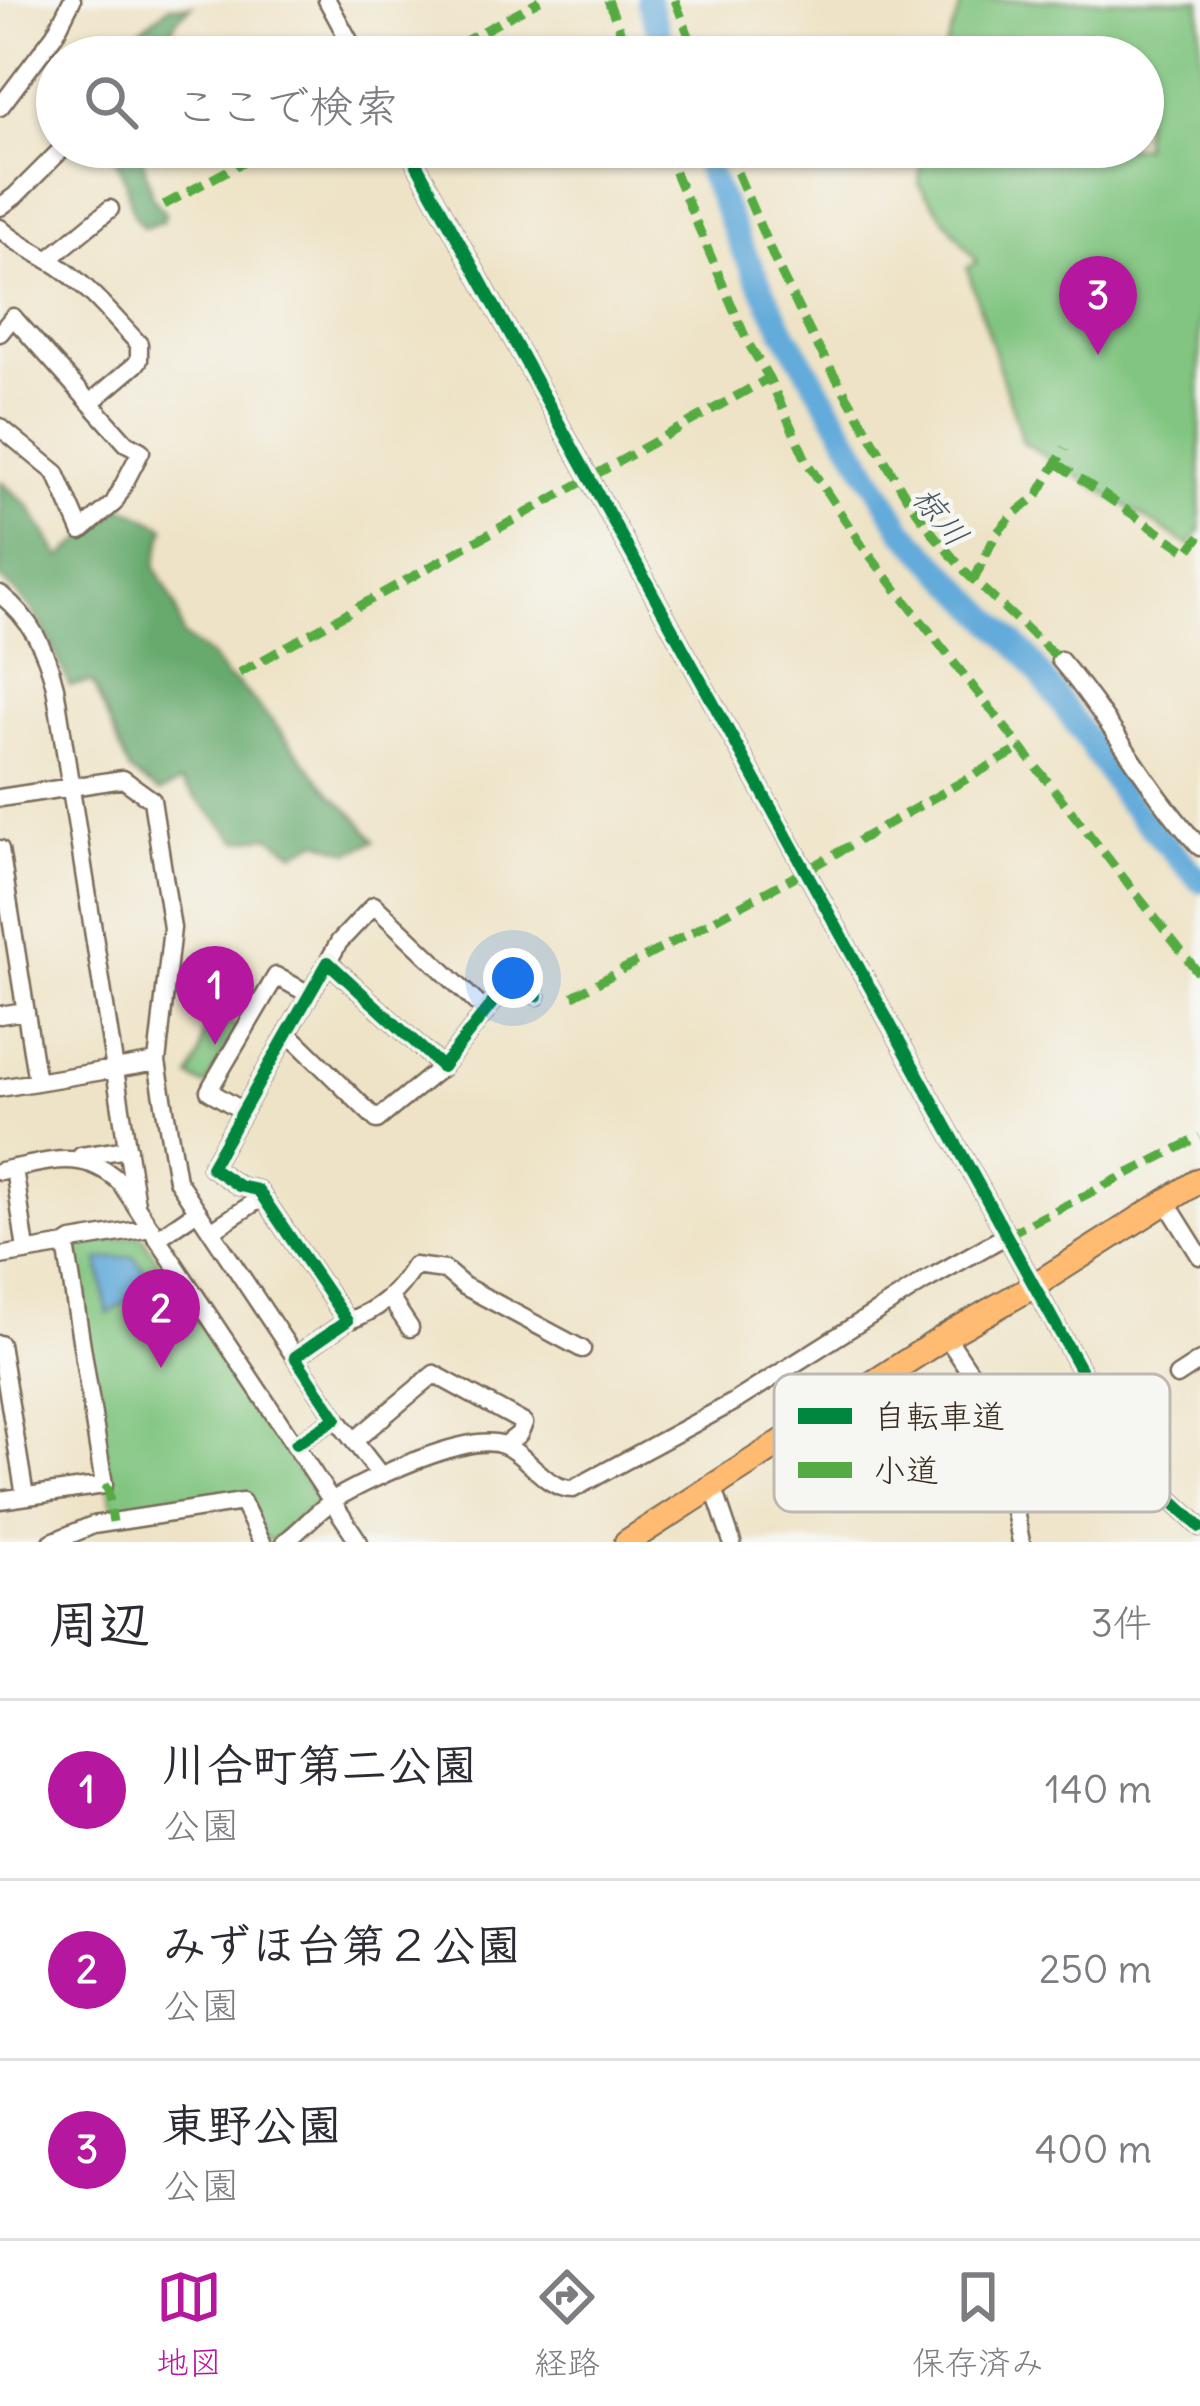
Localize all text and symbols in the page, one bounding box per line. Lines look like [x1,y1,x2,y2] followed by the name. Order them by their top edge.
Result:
[36,36,1164,168] search box
[78,69,144,135] icon: search
[174,78,399,134] text: ここで検索
[1059,256,1137,355] pin: 3
[904,477,978,555] water label: 椋川
[176,946,254,1045] pin: 1
[483,948,543,1008] your location
[122,1269,200,1368] pin: 2
[774,1374,1170,1512] legend
[873,1395,1005,1437] text: 自転車道
[873,1449,939,1491] text: 小道
[48,1592,150,1656] text: 周辺
[1091,1599,1152,1648] text: 3件
[162,1737,477,1793] text: 川合町第二公園
[79,1765,95,1814] text: 1
[1045,1765,1152,1814] text: 140 m
[162,1801,240,1850] text: 公園
[162,1917,521,1973] text: みずほ台第２公園
[76,1945,98,1994] text: 2
[1039,1945,1152,1994] text: 250 m
[162,1981,240,2030] text: 公園
[162,2097,342,2153] text: 東野公園
[76,2125,98,2174] text: 3
[1035,2125,1152,2174] text: 400 m
[162,2161,240,2210] text: 公園
[156,2264,222,2384] tab: 地図
[534,2264,600,2384] tab: 経路
[912,2264,1044,2384] tab: 保存済み

